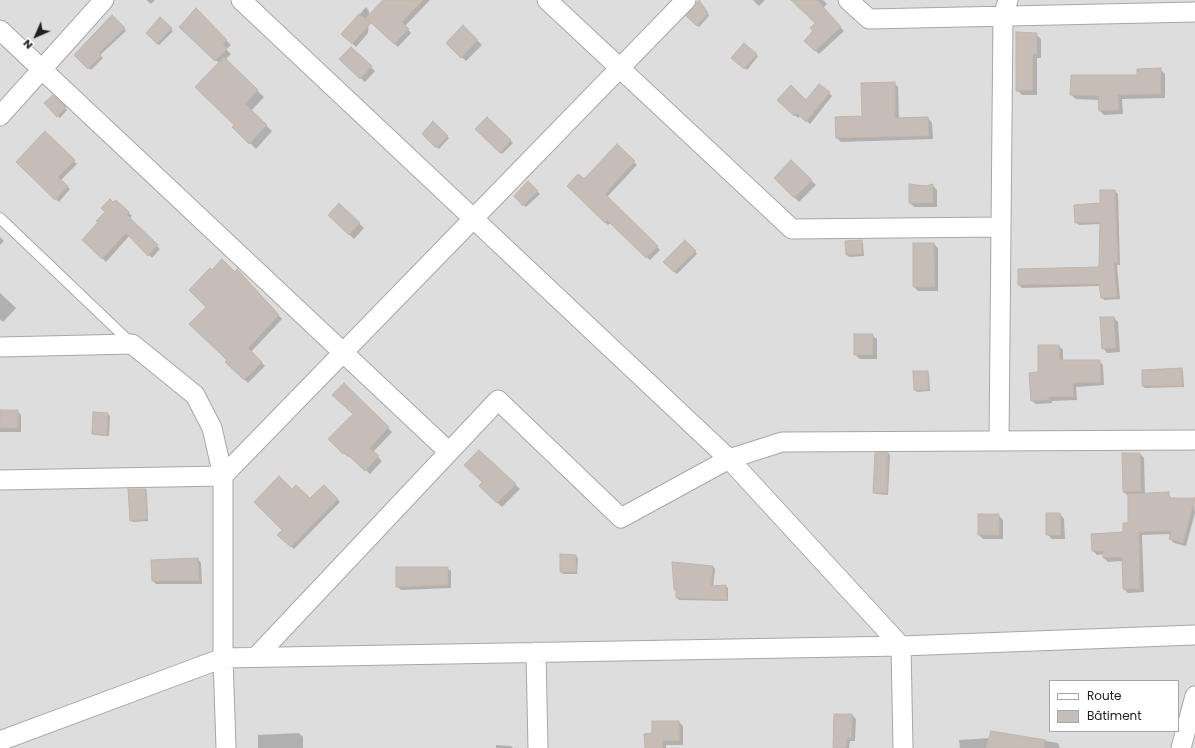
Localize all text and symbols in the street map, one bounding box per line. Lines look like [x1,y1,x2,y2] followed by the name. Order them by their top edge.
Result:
[16,16,56,56] north arrow
[19,36,36,53] text: N
[1049,680,1179,732] legend
[1087,687,1121,704] text: Route
[1087,707,1142,724] text: Bâtiment

